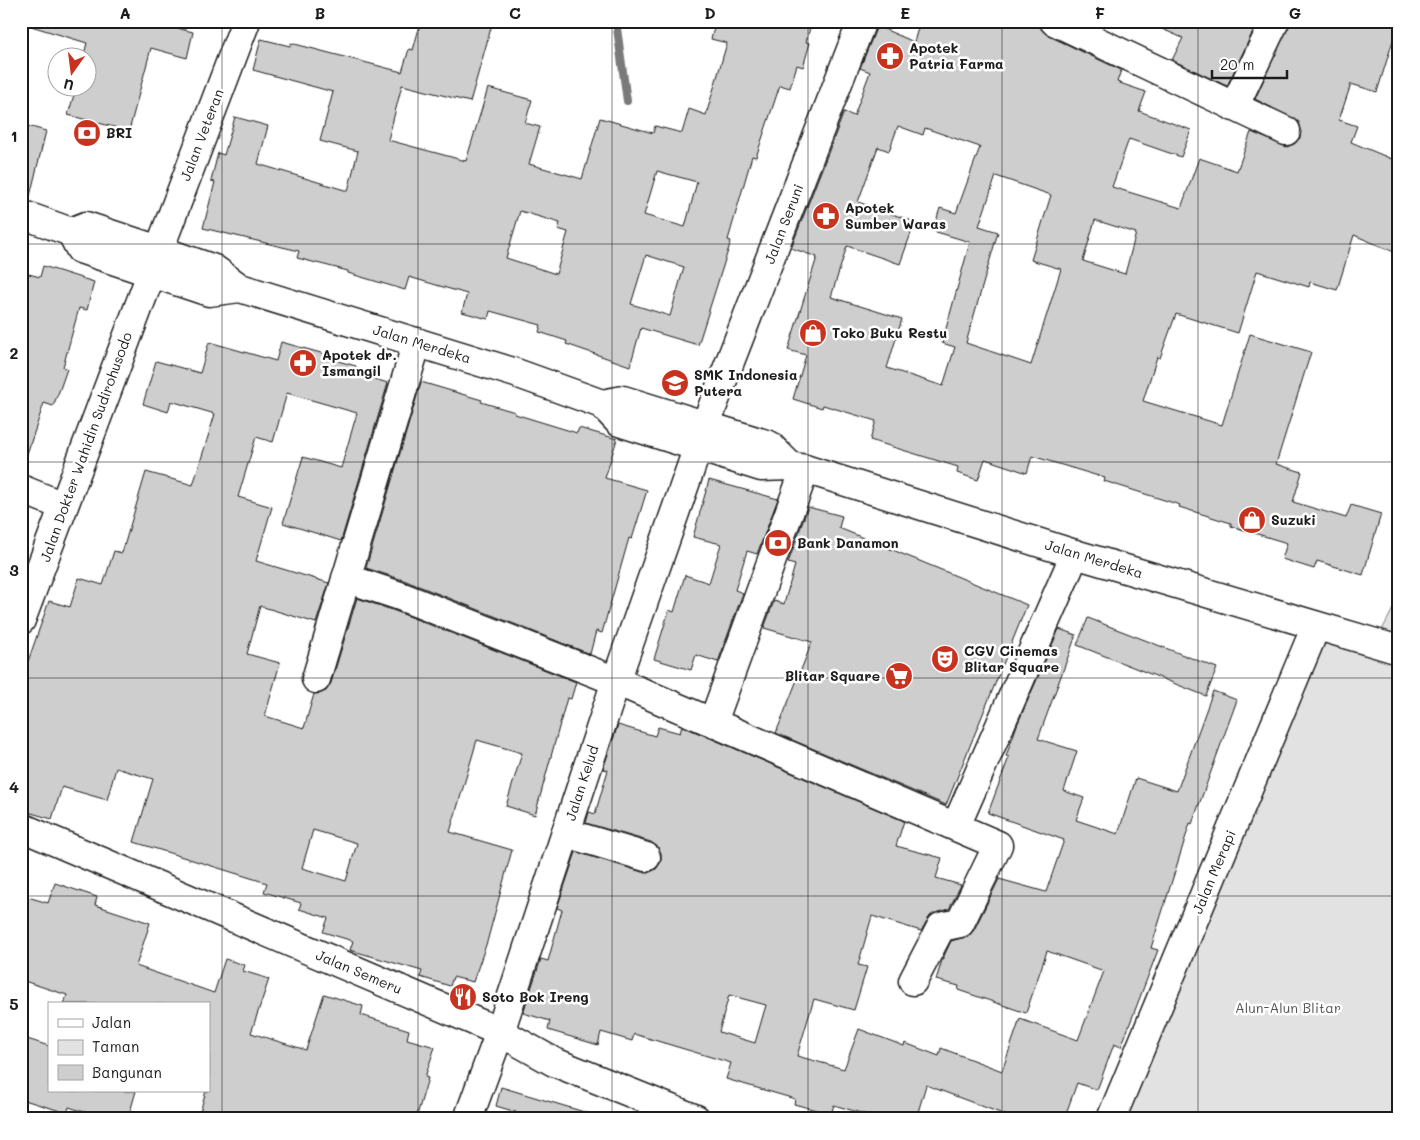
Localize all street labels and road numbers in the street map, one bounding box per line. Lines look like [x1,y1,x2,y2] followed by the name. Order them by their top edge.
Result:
[175,86,228,183] street label: Jalan Veteran
[760,181,807,267] street label: Jalan Seruni
[371,320,473,367] street label: Jalan Merdeka
[35,329,136,564] street label: Jalan Dokter Wahidin Sudirohusodo
[1043,535,1145,582] street label: Jalan Merdeka
[560,743,603,823] street label: Jalan Kelud
[1187,827,1240,917] street label: Jalan Merapi
[313,945,405,998] street label: Jalan Semeru

